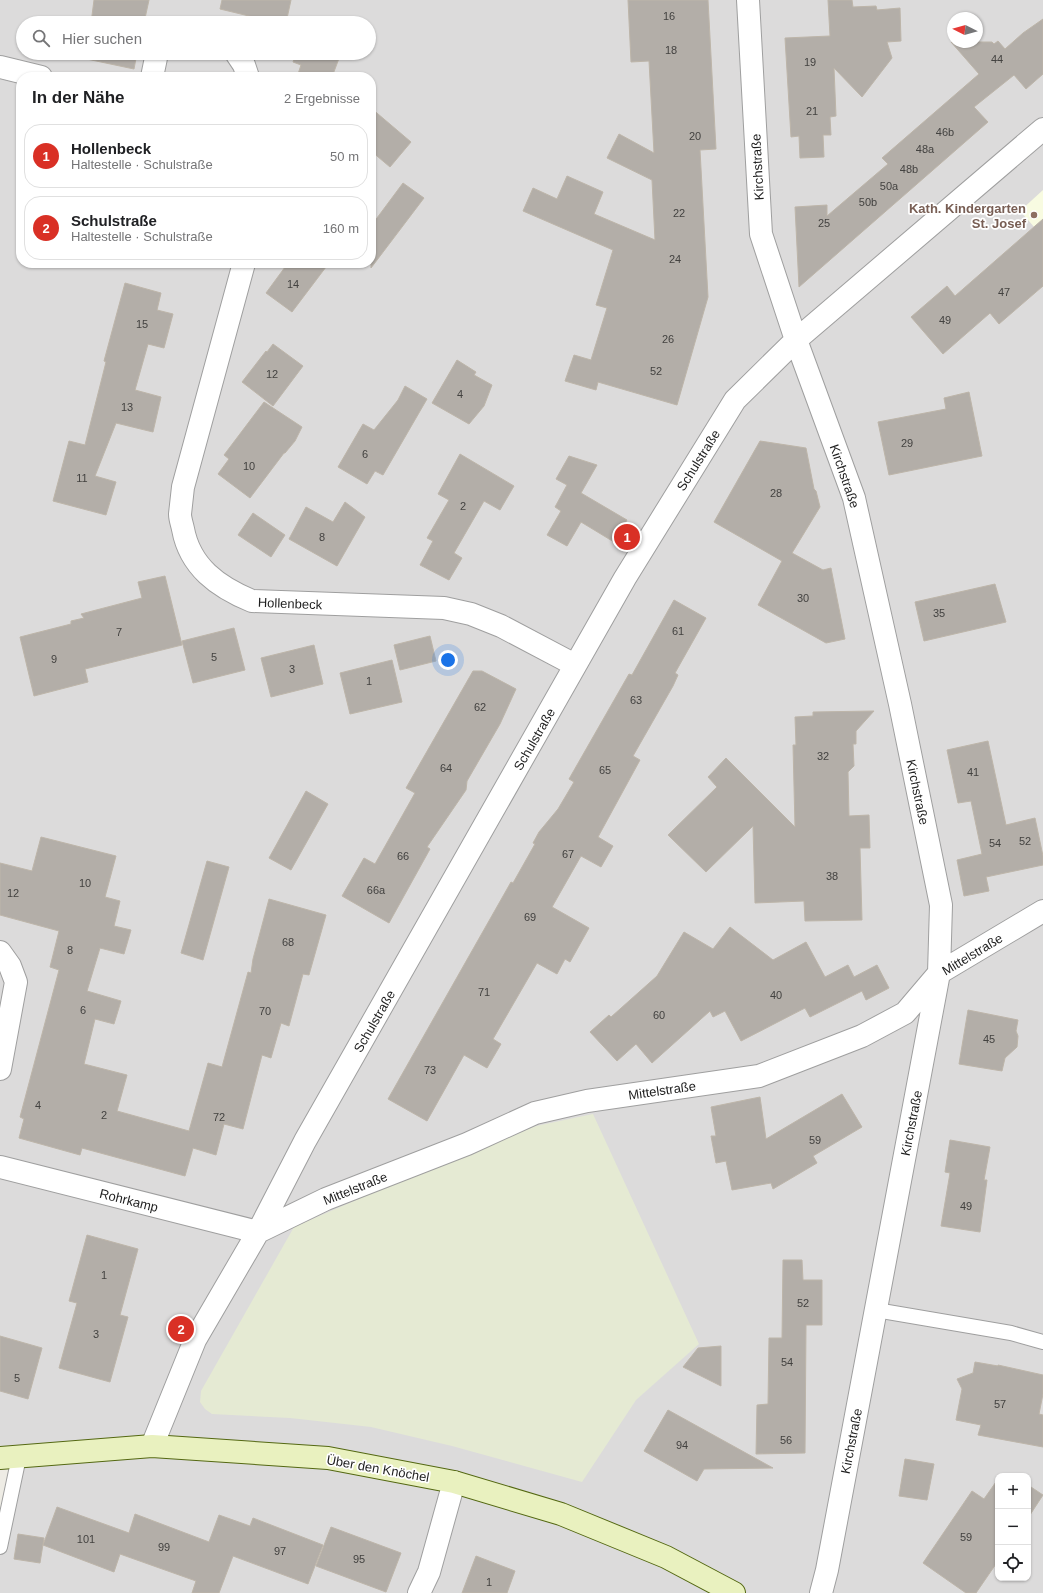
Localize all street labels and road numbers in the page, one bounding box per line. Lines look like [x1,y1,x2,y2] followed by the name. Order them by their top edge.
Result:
[748,133,767,201] street label: Kirchstraße
[674,427,723,494] street label: Schulstraße
[827,442,862,510] street label: Kirchstraße
[258,595,323,612] street label: Hollenbeck
[511,705,558,773] street label: Schulstraße
[903,758,932,826] street label: Kirchstraße
[939,931,1005,978] street label: Mittelstraße
[351,987,398,1055] street label: Schulstraße
[627,1078,697,1103] street label: Mittelstraße
[898,1089,925,1157] street label: Kirchstraße
[321,1169,389,1208] street label: Mittelstraße
[98,1186,160,1215] street label: Rohrkamp
[838,1407,865,1475] street label: Kirchstraße
[325,1452,431,1485] street label: Über den Knöchel

